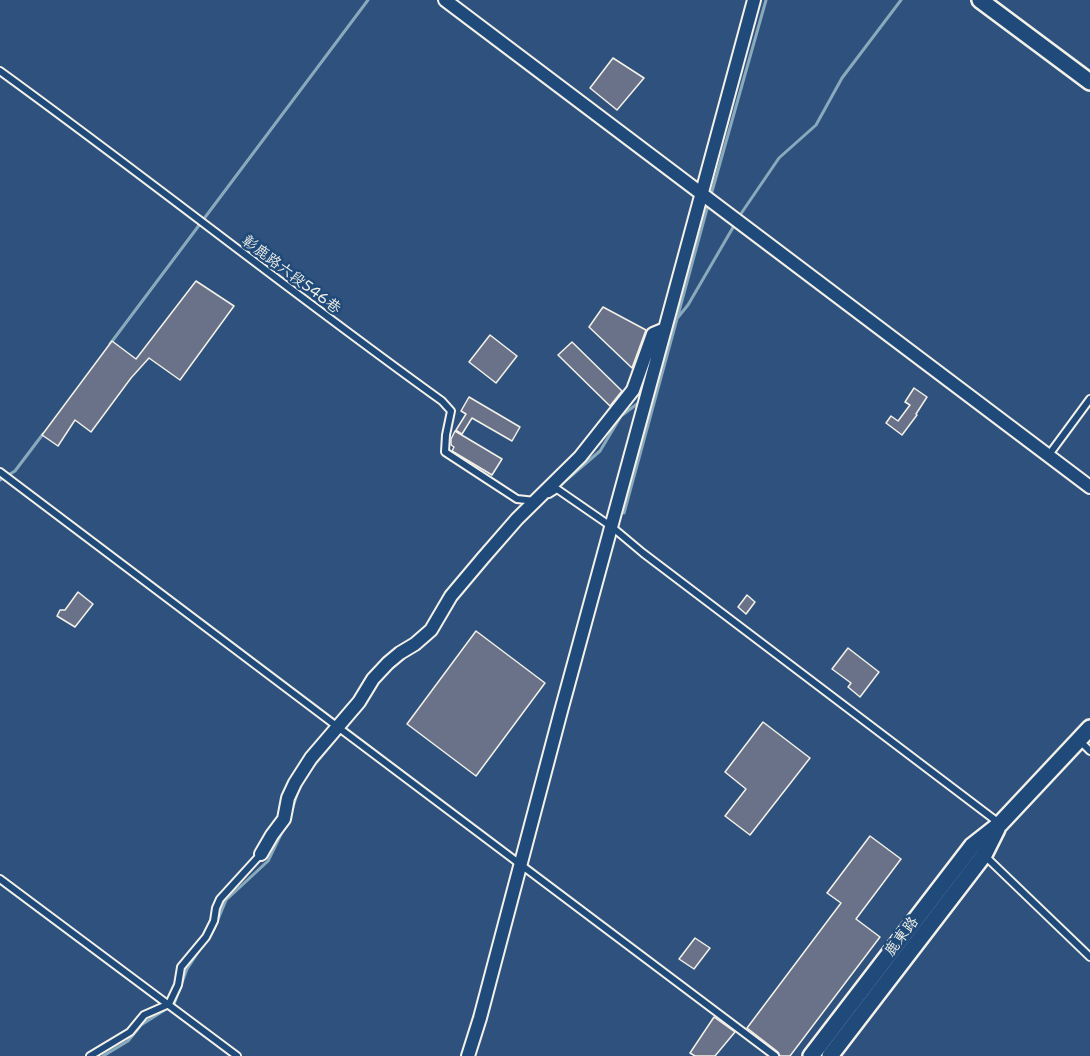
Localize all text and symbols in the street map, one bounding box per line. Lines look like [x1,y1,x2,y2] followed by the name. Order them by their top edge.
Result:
[238,232,344,318] street label: 彰鹿路六段546巷
[881,914,923,960] street label: 鹿東路

